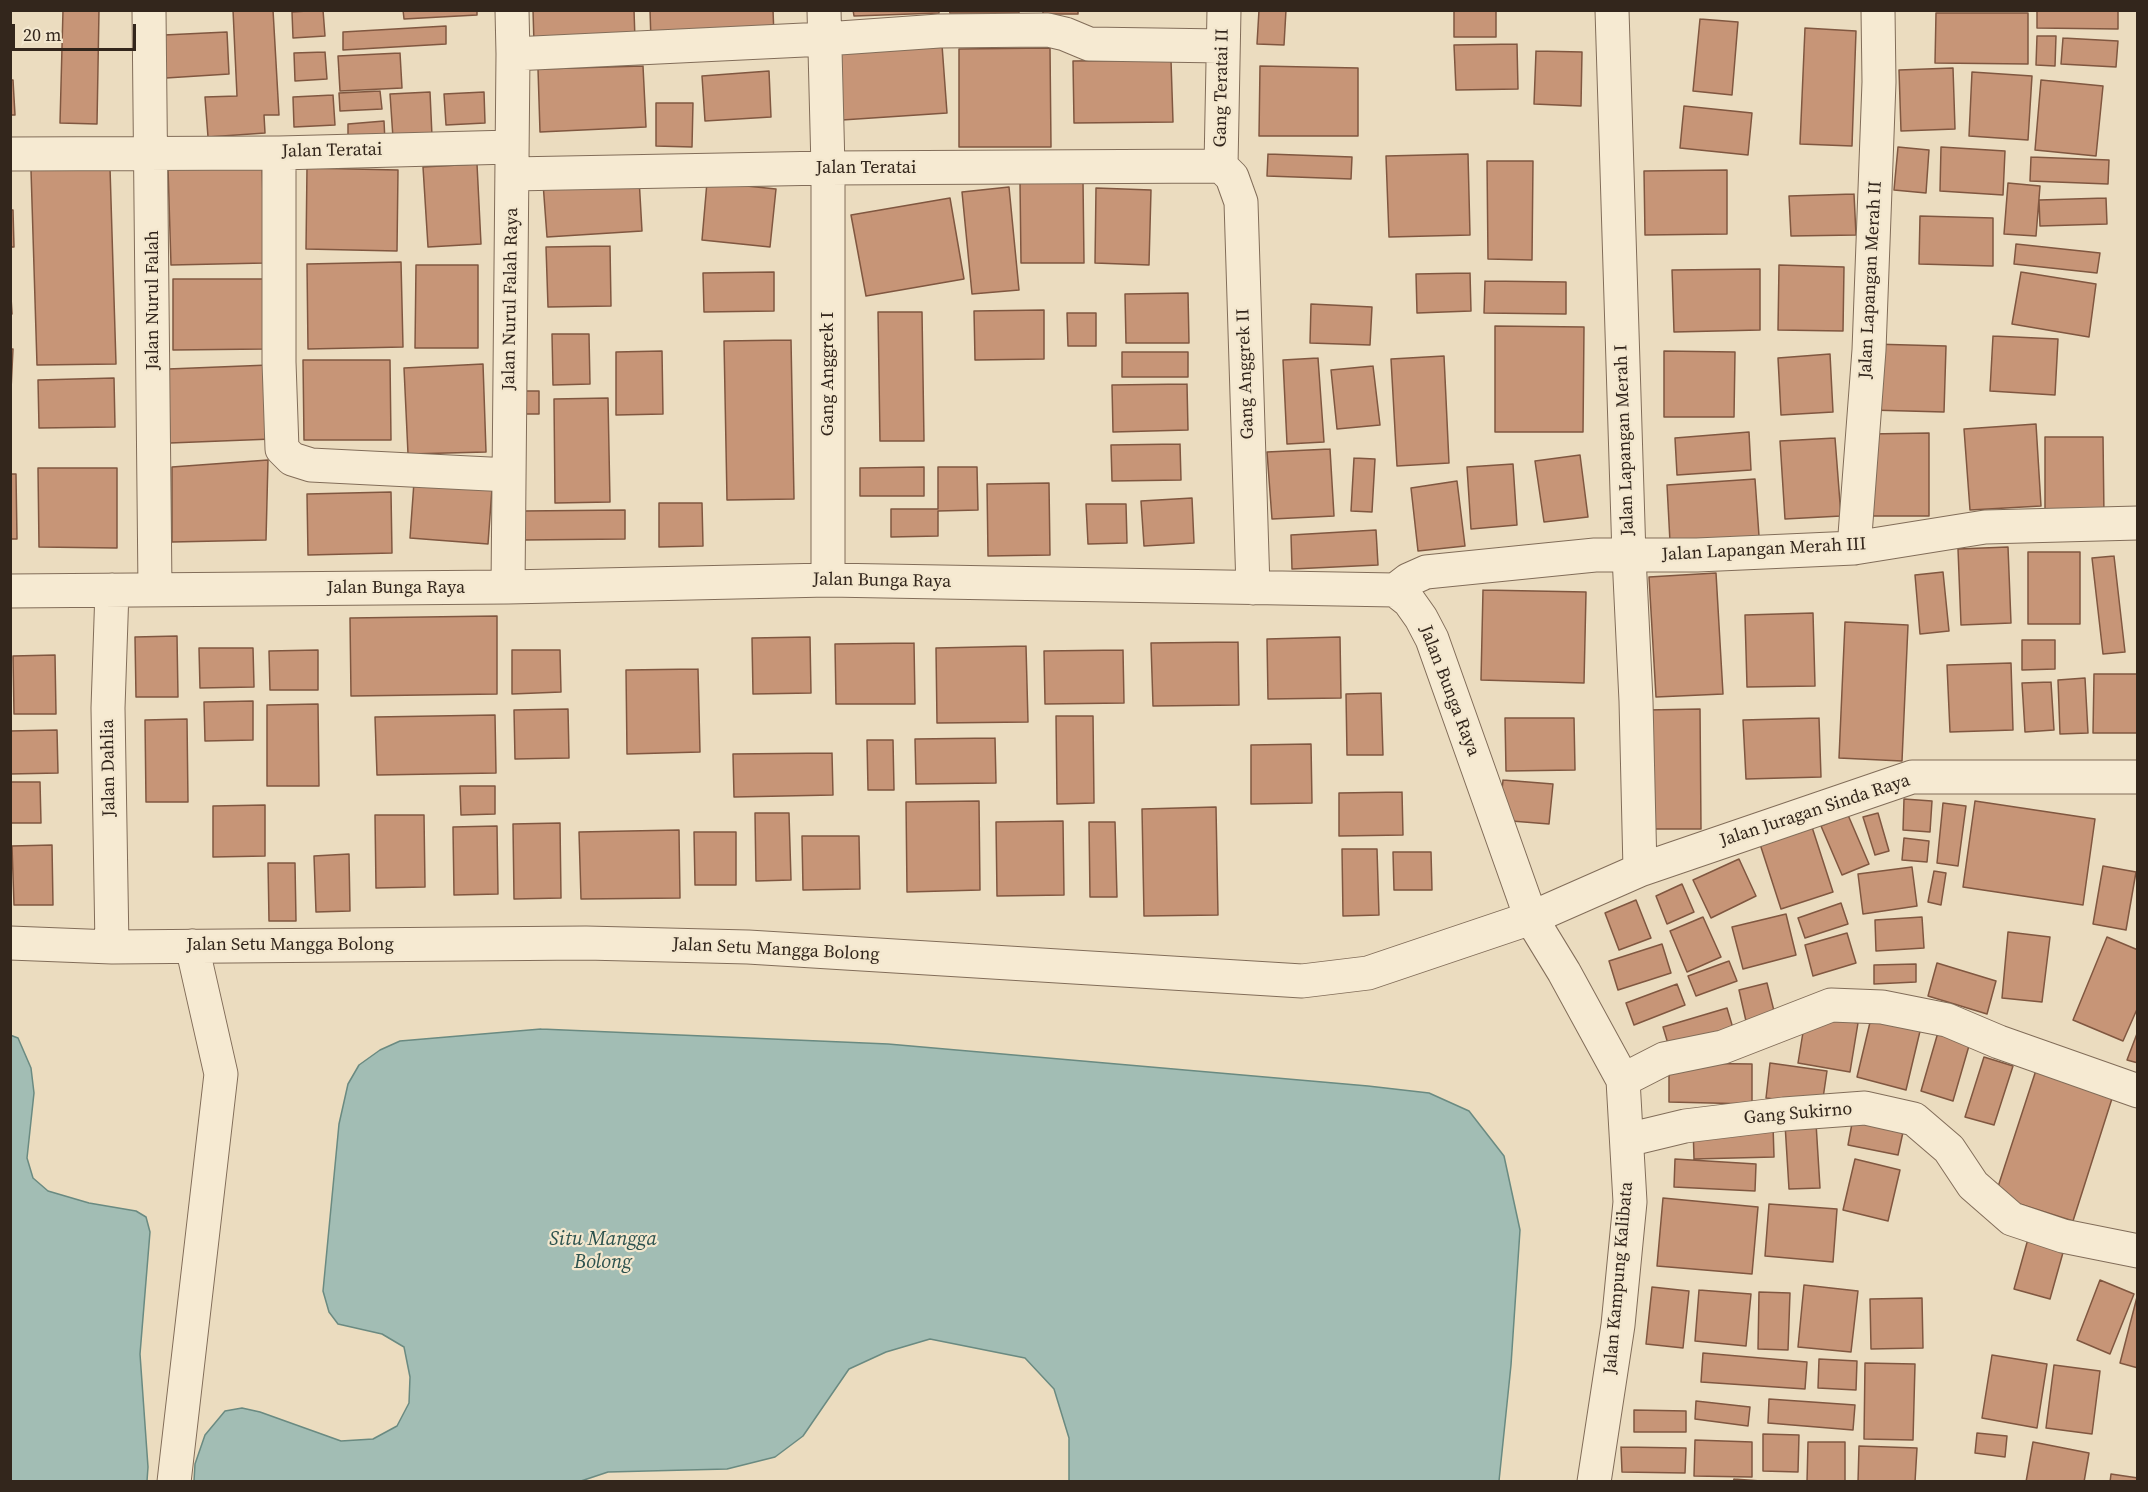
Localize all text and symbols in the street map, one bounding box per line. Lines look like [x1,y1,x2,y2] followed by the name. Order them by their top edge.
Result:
[15,12,140,50] scale bar
[23,22,61,47] text: 20 m
[1210,28,1234,148] street label: Gang Teratai II
[282,139,382,163] street label: Jalan Teratai
[816,157,916,179] street label: Jalan Teratai
[1855,181,1887,379] street label: Jalan Lapangan Merah II
[499,207,523,391] street label: Jalan Nurul Falah Raya
[142,230,164,370] street label: Jalan Nurul Falah
[1233,308,1259,440] street label: Gang Anggrek II
[817,312,839,436] street label: Gang Anggrek I
[1611,344,1639,536] street label: Jalan Lapangan Merah I
[1661,534,1867,566] street label: Jalan Lapangan Merah III
[813,569,951,593] street label: Jalan Bunga Raya
[327,577,465,599] street label: Jalan Bunga Raya
[1414,623,1484,759] street label: Jalan Bunga Raya
[97,719,121,817] street label: Jalan Dahlia
[1717,770,1913,852] street label: Jalan Juragan Sinda Raya
[186,934,394,956] street label: Jalan Setu Mangga Bolong
[672,934,880,966] street label: Jalan Setu Mangga Bolong
[1743,1098,1853,1130] street label: Gang Sukirno
[1600,1181,1638,1375] street label: Jalan Kampung Kalibata
[549,1228,657,1275] water label: Situ Mangga Bolong

